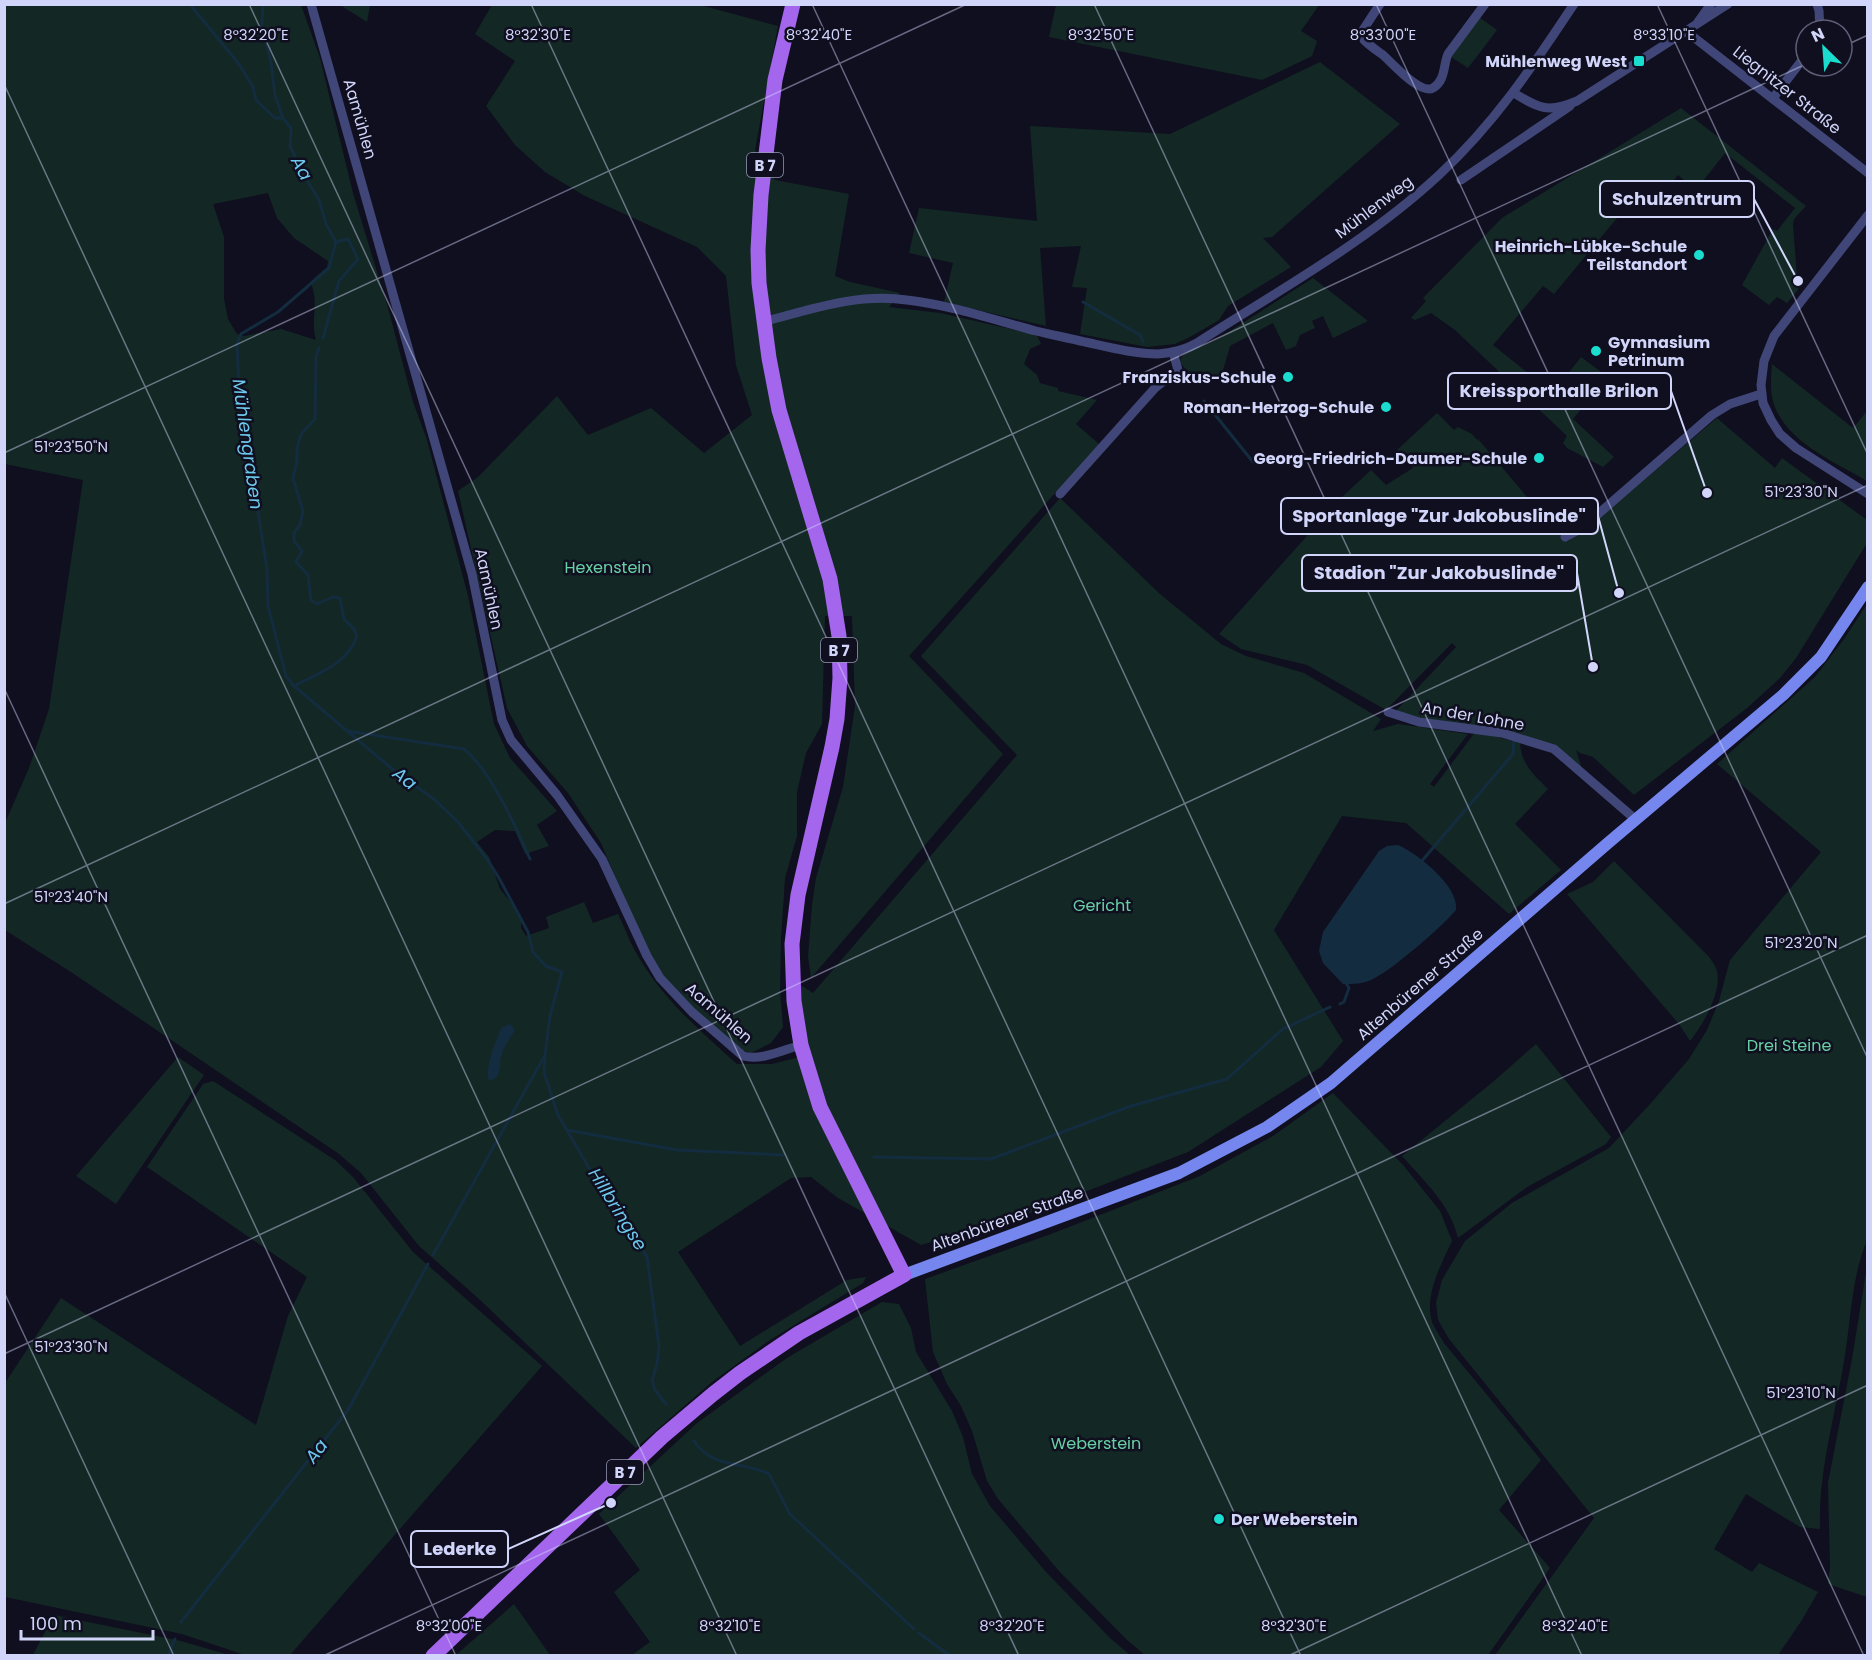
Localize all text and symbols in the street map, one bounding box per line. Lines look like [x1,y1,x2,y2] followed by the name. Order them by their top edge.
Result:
[1794,18,1854,78] north arrow
[1808,22,1828,48] text: N
[223,24,289,45] text: 8°32'20"E
[505,24,571,45] text: 8°32'30"E
[786,24,852,45] text: 8°32'40"E
[1068,24,1134,45] text: 8°32'50"E
[1350,24,1416,45] text: 8°33'00"E
[1633,24,1695,45] text: 8°33'10"E
[1728,40,1846,140] street label: Liegnitzer Straße
[1485,50,1627,73] place label: Mühlenweg West
[1632,54,1646,68] marker: Mühlenweg West
[338,76,382,162] street label: Aamühlen
[285,151,319,185] water label: Aa
[747,153,783,177] road number: B 7
[1330,170,1418,244] street label: Mühlenweg
[1600,181,1754,217] callout: Schulzentrum
[1612,186,1742,211] text: Schulzentrum
[1495,235,1687,276] place label: Heinrich-Lübke-Schule Teilstandort
[1692,248,1706,262] marker: Heinrich-Lübke-Schule Teilstandort
[1608,331,1710,372] place label: Gymnasium Petrinum
[1589,344,1603,358] marker: Gymnasium Petrinum
[1123,366,1276,389] place label: Franziskus-Schule
[1281,370,1295,384] marker: Franziskus-Schule
[1448,373,1671,409] callout: Kreissporthalle Brilon
[226,377,270,511] water label: Mühlengraben
[1459,378,1659,403] text: Kreissporthalle Brilon
[1183,396,1374,419] place label: Roman-Herzog-Schule
[1379,400,1393,414] marker: Roman-Herzog-Schule
[34,436,108,457] text: 51°23'50"N
[1254,447,1527,470] place label: Georg-Friedrich-Daumer-Schule
[1532,451,1546,465] marker: Georg-Friedrich-Daumer-Schule
[1764,481,1838,502] text: 51°23'30"N
[1281,498,1598,534] callout: Sportanlage "Zur Jakobuslinde"
[1292,503,1586,528] text: Sportanlage "Zur Jakobuslinde"
[469,546,509,632] street label: Aamühlen
[1302,555,1577,591] callout: Stadion "Zur Jakobuslinde"
[564,556,652,579] park label: Hexenstein
[1314,560,1564,585] text: Stadion "Zur Jakobuslinde"
[821,638,857,662] road number: B 7
[1420,696,1526,736] street label: An der Lohne
[387,760,422,795] water label: Aa
[34,886,108,907] text: 51°23'40"N
[1073,894,1131,917] park label: Gericht
[1352,923,1488,1045] street label: Altenbürener Straße
[1764,932,1838,953] text: 51°23'20"N
[680,977,758,1049] street label: Aamühlen
[1747,1034,1831,1057] park label: Drei Steine
[583,1163,653,1255] water label: Hillbringse
[927,1181,1087,1257] street label: Altenbürener Straße
[34,1336,108,1357] text: 51°23'30"N
[1766,1382,1836,1403] text: 51°23'10"N
[1051,1432,1141,1455] park label: Weberstein
[298,1434,333,1469] water label: Aa
[607,1460,643,1484] road number: B 7
[1231,1508,1358,1531] place label: Der Weberstein
[1212,1512,1226,1526] marker: Der Weberstein
[411,1531,508,1567] callout: Lederke
[424,1536,496,1561] text: Lederke
[21,1603,153,1641] scale bar
[30,1611,82,1636] text: 100 m
[416,1615,482,1636] text: 8°32'00"E
[699,1615,761,1636] text: 8°32'10"E
[979,1615,1045,1636] text: 8°32'20"E
[1261,1615,1327,1636] text: 8°32'30"E
[1542,1615,1608,1636] text: 8°32'40"E

